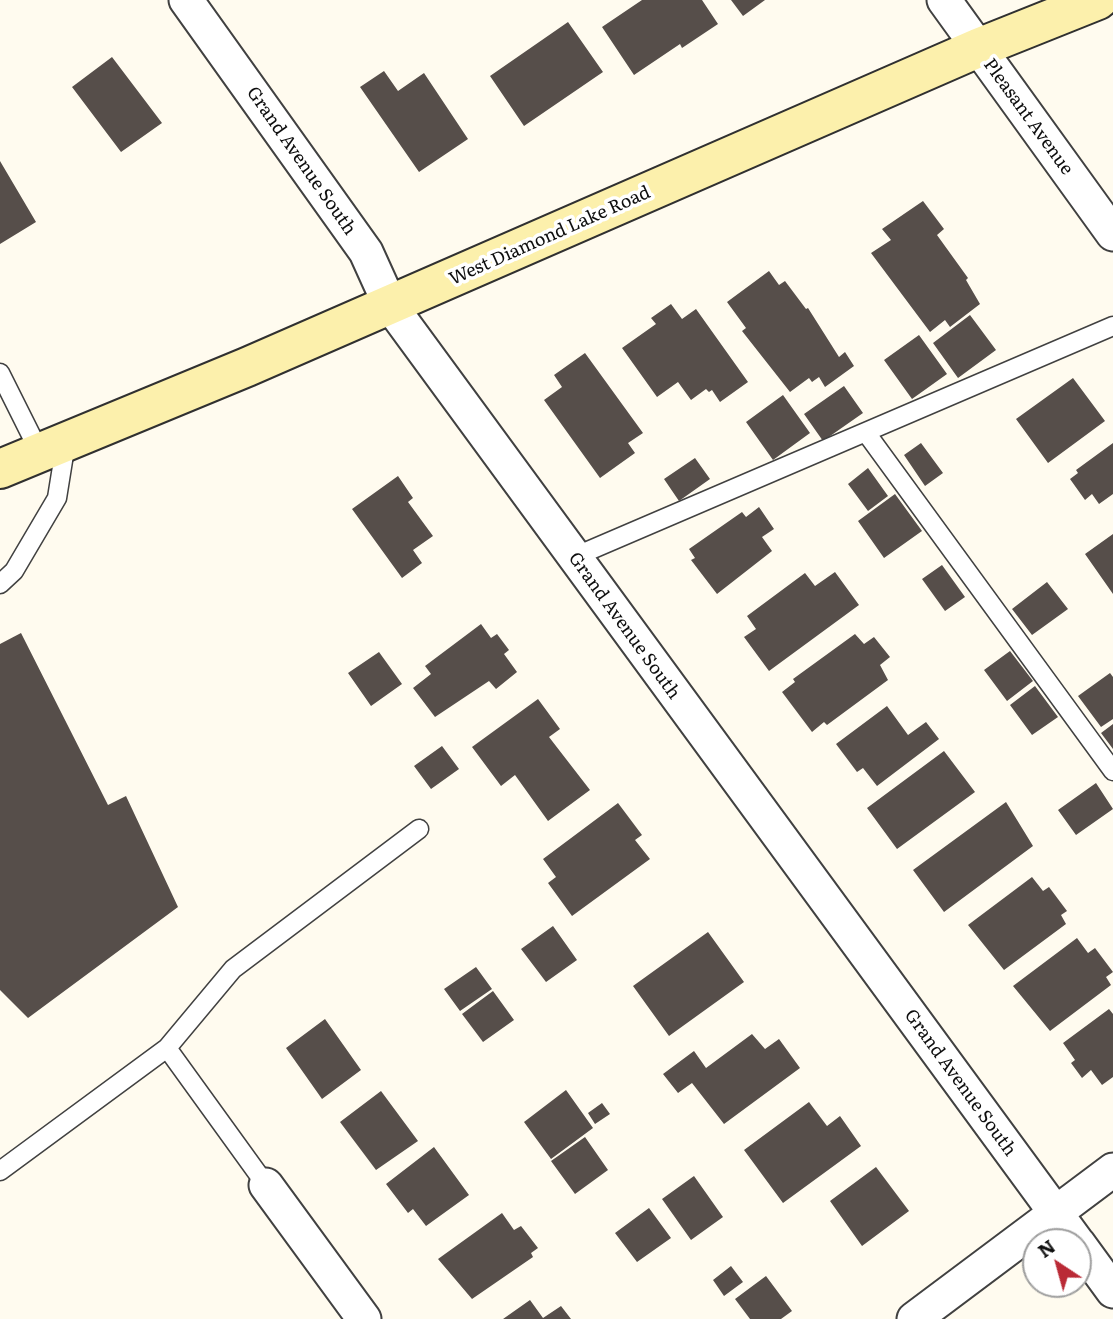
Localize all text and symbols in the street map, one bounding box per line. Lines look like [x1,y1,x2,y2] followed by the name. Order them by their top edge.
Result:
[979,55,1077,179] street label: Pleasant Avenue
[242,83,360,239] street label: Grand Avenue South
[446,182,654,290] street label: West Diamond Lake Road
[564,548,684,704] street label: Grand Avenue South
[900,1005,1020,1161] street label: Grand Avenue South
[1022,1228,1092,1298] north arrow
[1031,1232,1061,1264] text: N

